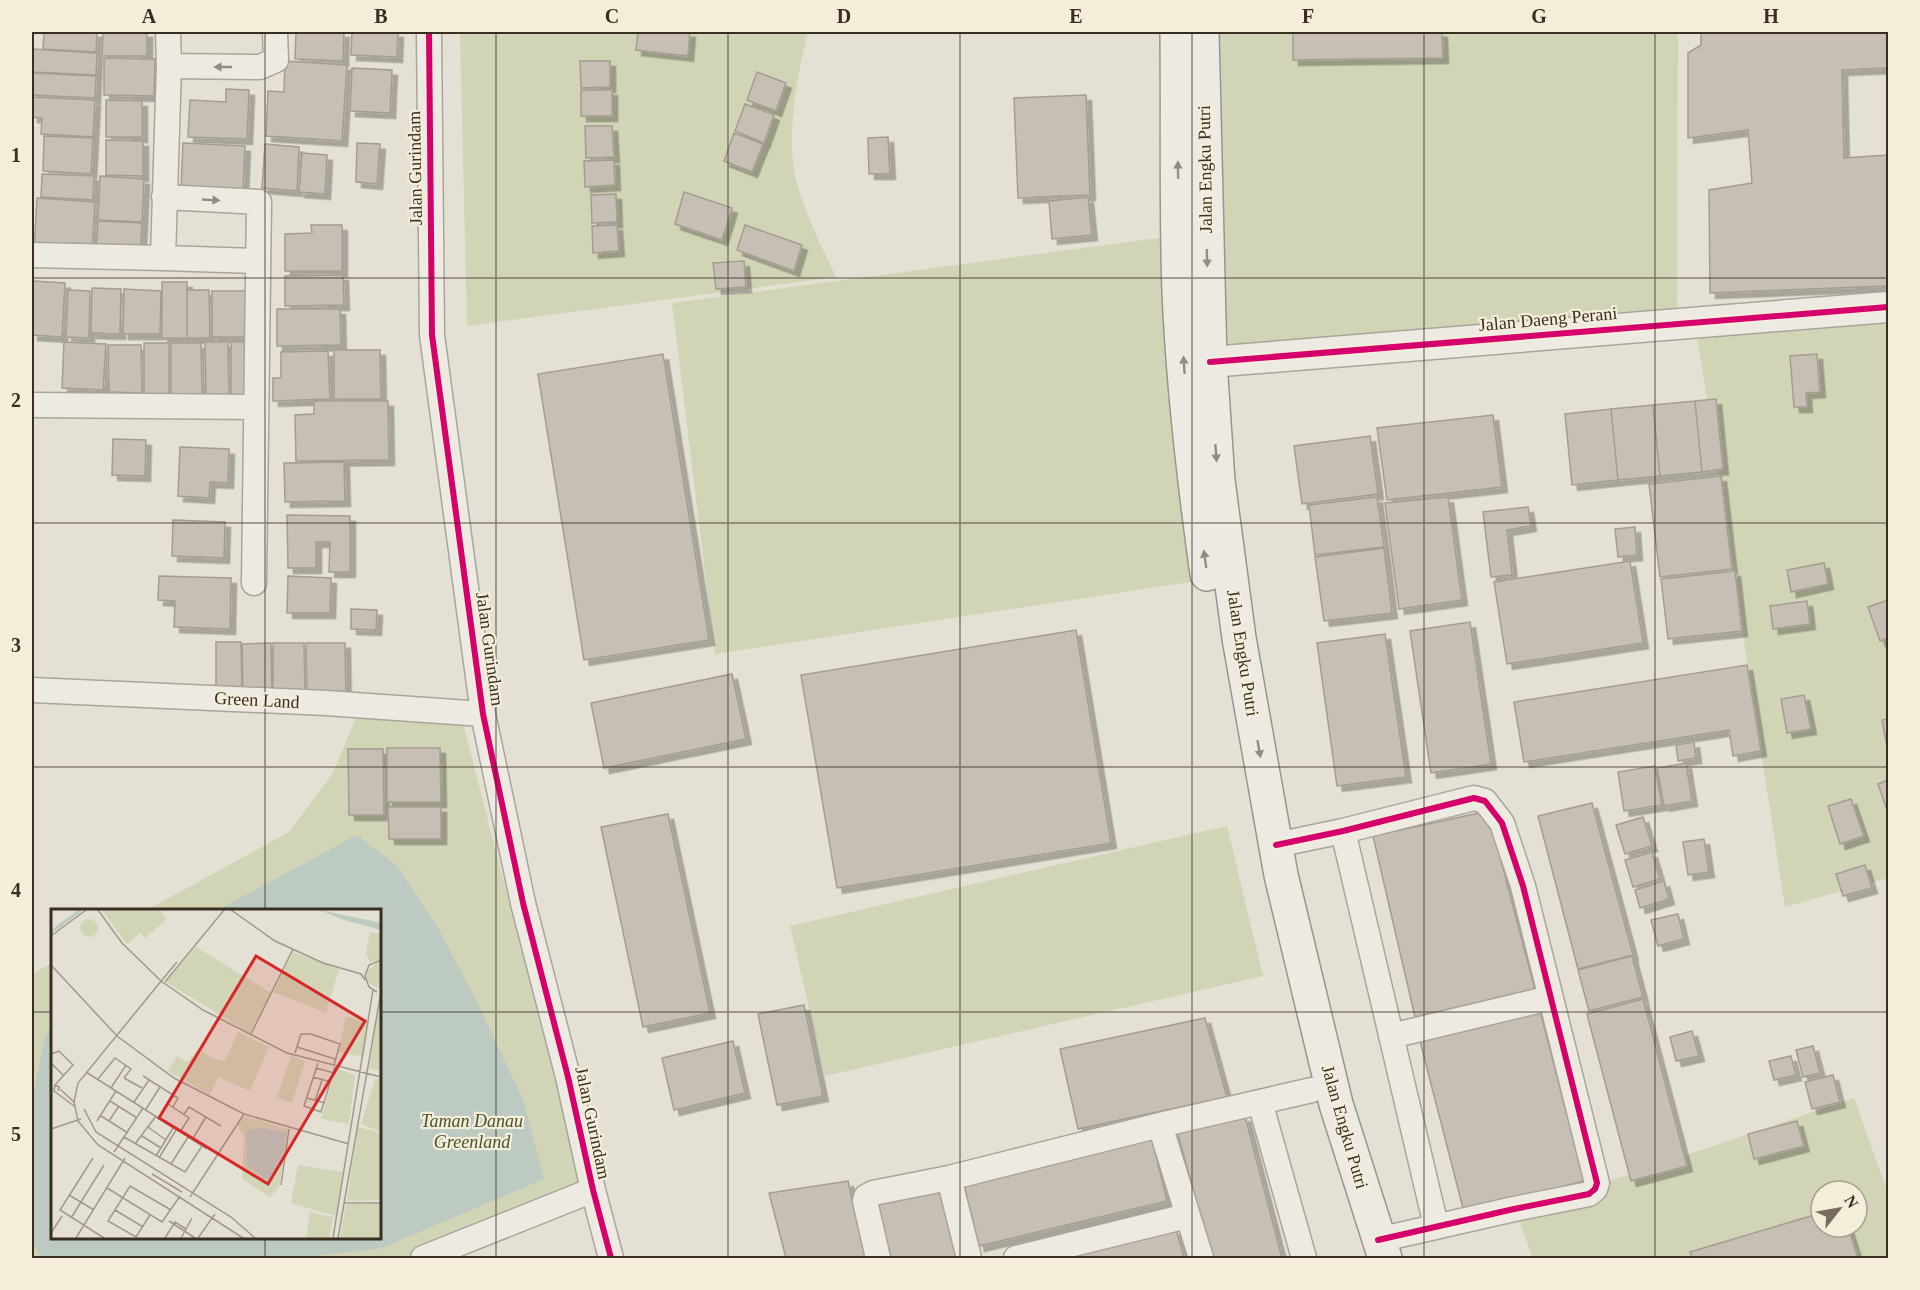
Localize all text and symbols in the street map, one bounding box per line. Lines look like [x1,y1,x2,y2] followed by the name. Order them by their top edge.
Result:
[142,5,157,27] text: A
[374,5,388,27] text: B
[605,5,619,27] text: C
[837,5,851,27] text: D
[1069,5,1083,27] text: E
[1302,5,1314,27] text: F
[1531,5,1547,27] text: G
[1763,5,1779,27] text: H
[213,62,232,71] one-way arrow
[1194,105,1216,233] street label: Jalan Engku Putri
[404,111,426,225] street label: Jalan Gurindam
[11,144,21,166] text: 1
[1173,161,1183,180] one-way arrow
[202,195,221,204] one-way arrow
[1203,248,1212,267] one-way arrow
[1478,303,1618,335] street label: Jalan Daeng Perani
[1179,356,1189,375] one-way arrow
[11,389,21,411] text: 2
[1211,443,1221,462] one-way arrow
[1201,549,1210,568] one-way arrow
[1223,588,1263,718] street label: Jalan Engku Putri
[472,591,508,707] street label: Jalan Gurindam
[11,634,21,656] text: 3
[214,688,300,712] street label: Green Land
[1255,740,1264,759] one-way arrow
[11,879,21,901] text: 4
[51,909,381,1239] inset map
[1318,1063,1372,1191] street label: Jalan Engku Putri
[571,1065,615,1181] street label: Jalan Gurindam
[421,1111,523,1152] park label: Taman Danau Greenland
[11,1123,21,1145] text: 5
[1809,1179,1869,1239] north arrow
[1841,1192,1862,1211] text: N

